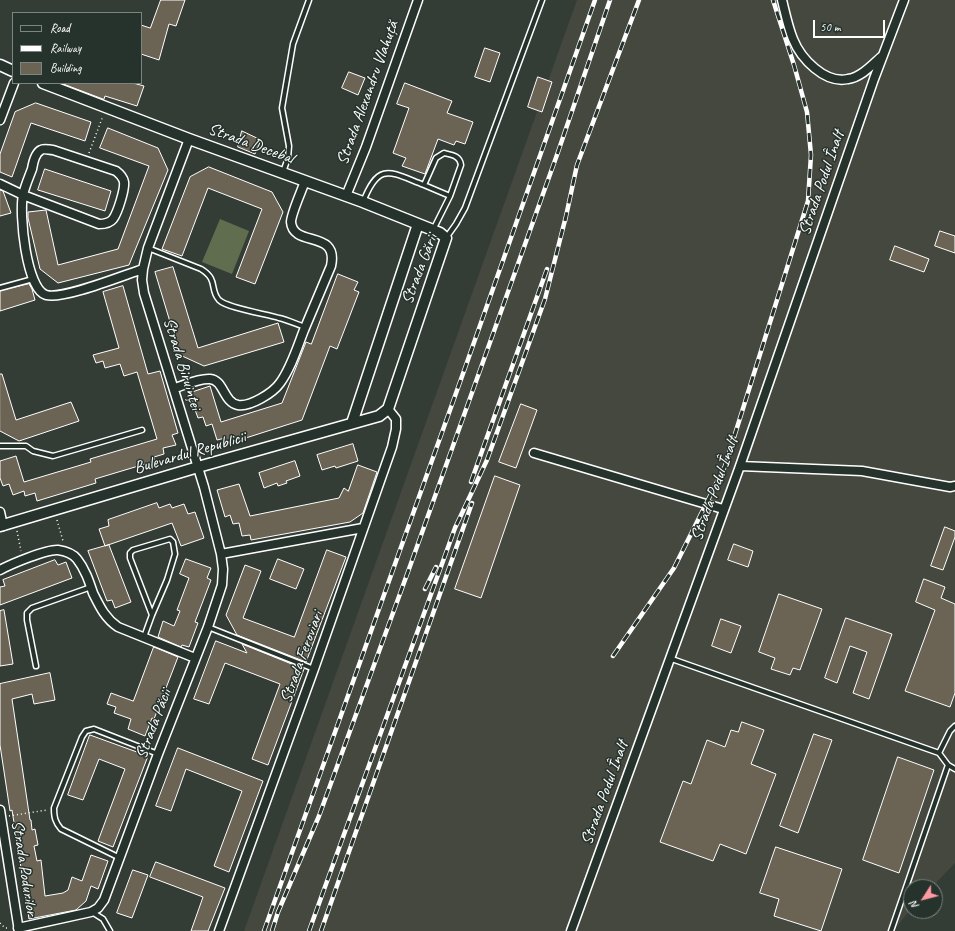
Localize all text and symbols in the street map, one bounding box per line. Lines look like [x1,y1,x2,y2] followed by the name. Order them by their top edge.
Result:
[12,12,142,84] legend
[815,12,887,38] scale bar
[333,18,403,168] street label: Strada Alexandru Vlahuță
[820,19,840,35] text: 50 m
[50,20,70,36] text: Road
[50,40,81,56] text: Railway
[50,60,82,76] text: Building
[205,119,297,169] street label: Strada Decebal
[795,128,849,238] street label: Strada Podul Înalt
[397,231,443,307] street label: Strada Gării
[158,316,206,412] street label: Strada Biruinței
[132,427,248,479] street label: Bulevardul Republicii
[687,434,743,544] street label: Strada Podul Înalt
[276,608,328,706] street label: Strada Feroviari
[131,686,177,762] street label: Strada Păcii
[577,738,633,848] street label: Strada Podul Înalt
[6,819,42,917] street label: Strada Podurilor
[903,879,943,919] north arrow
[906,899,922,912] text: N

